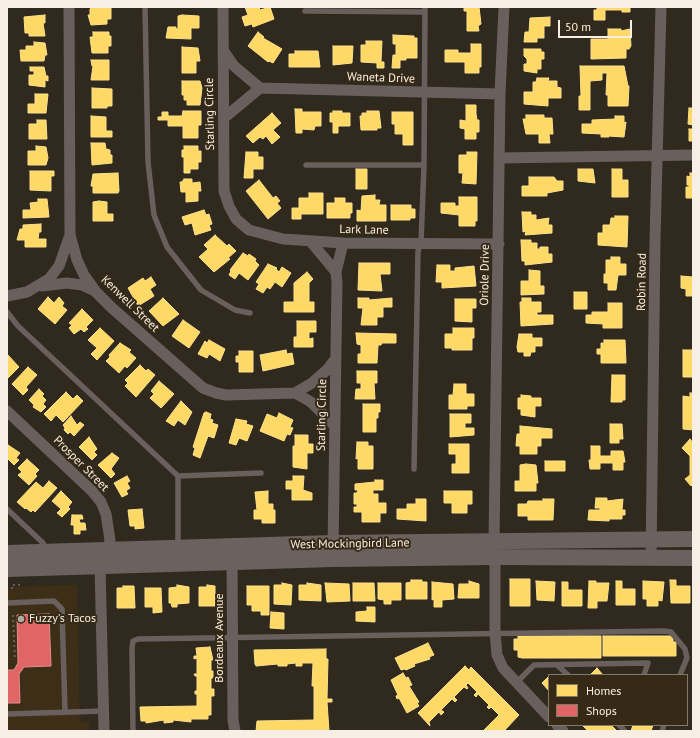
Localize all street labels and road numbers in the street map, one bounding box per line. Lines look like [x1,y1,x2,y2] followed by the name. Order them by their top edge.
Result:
[347,70,415,86] street label: Waneta Drive
[202,78,218,150] street label: Starling Circle
[339,222,389,238] street label: Lark Lane
[477,244,493,306] street label: Oriole Drive
[634,253,650,311] street label: Robin Road
[98,273,162,335] street label: Kenwell Street
[314,379,330,451] street label: Starling Circle
[50,433,112,495] street label: Prosper Street
[290,536,410,552] street label: West Mockingbird Lane
[213,593,227,683] street label: Bordeaux Avenue

